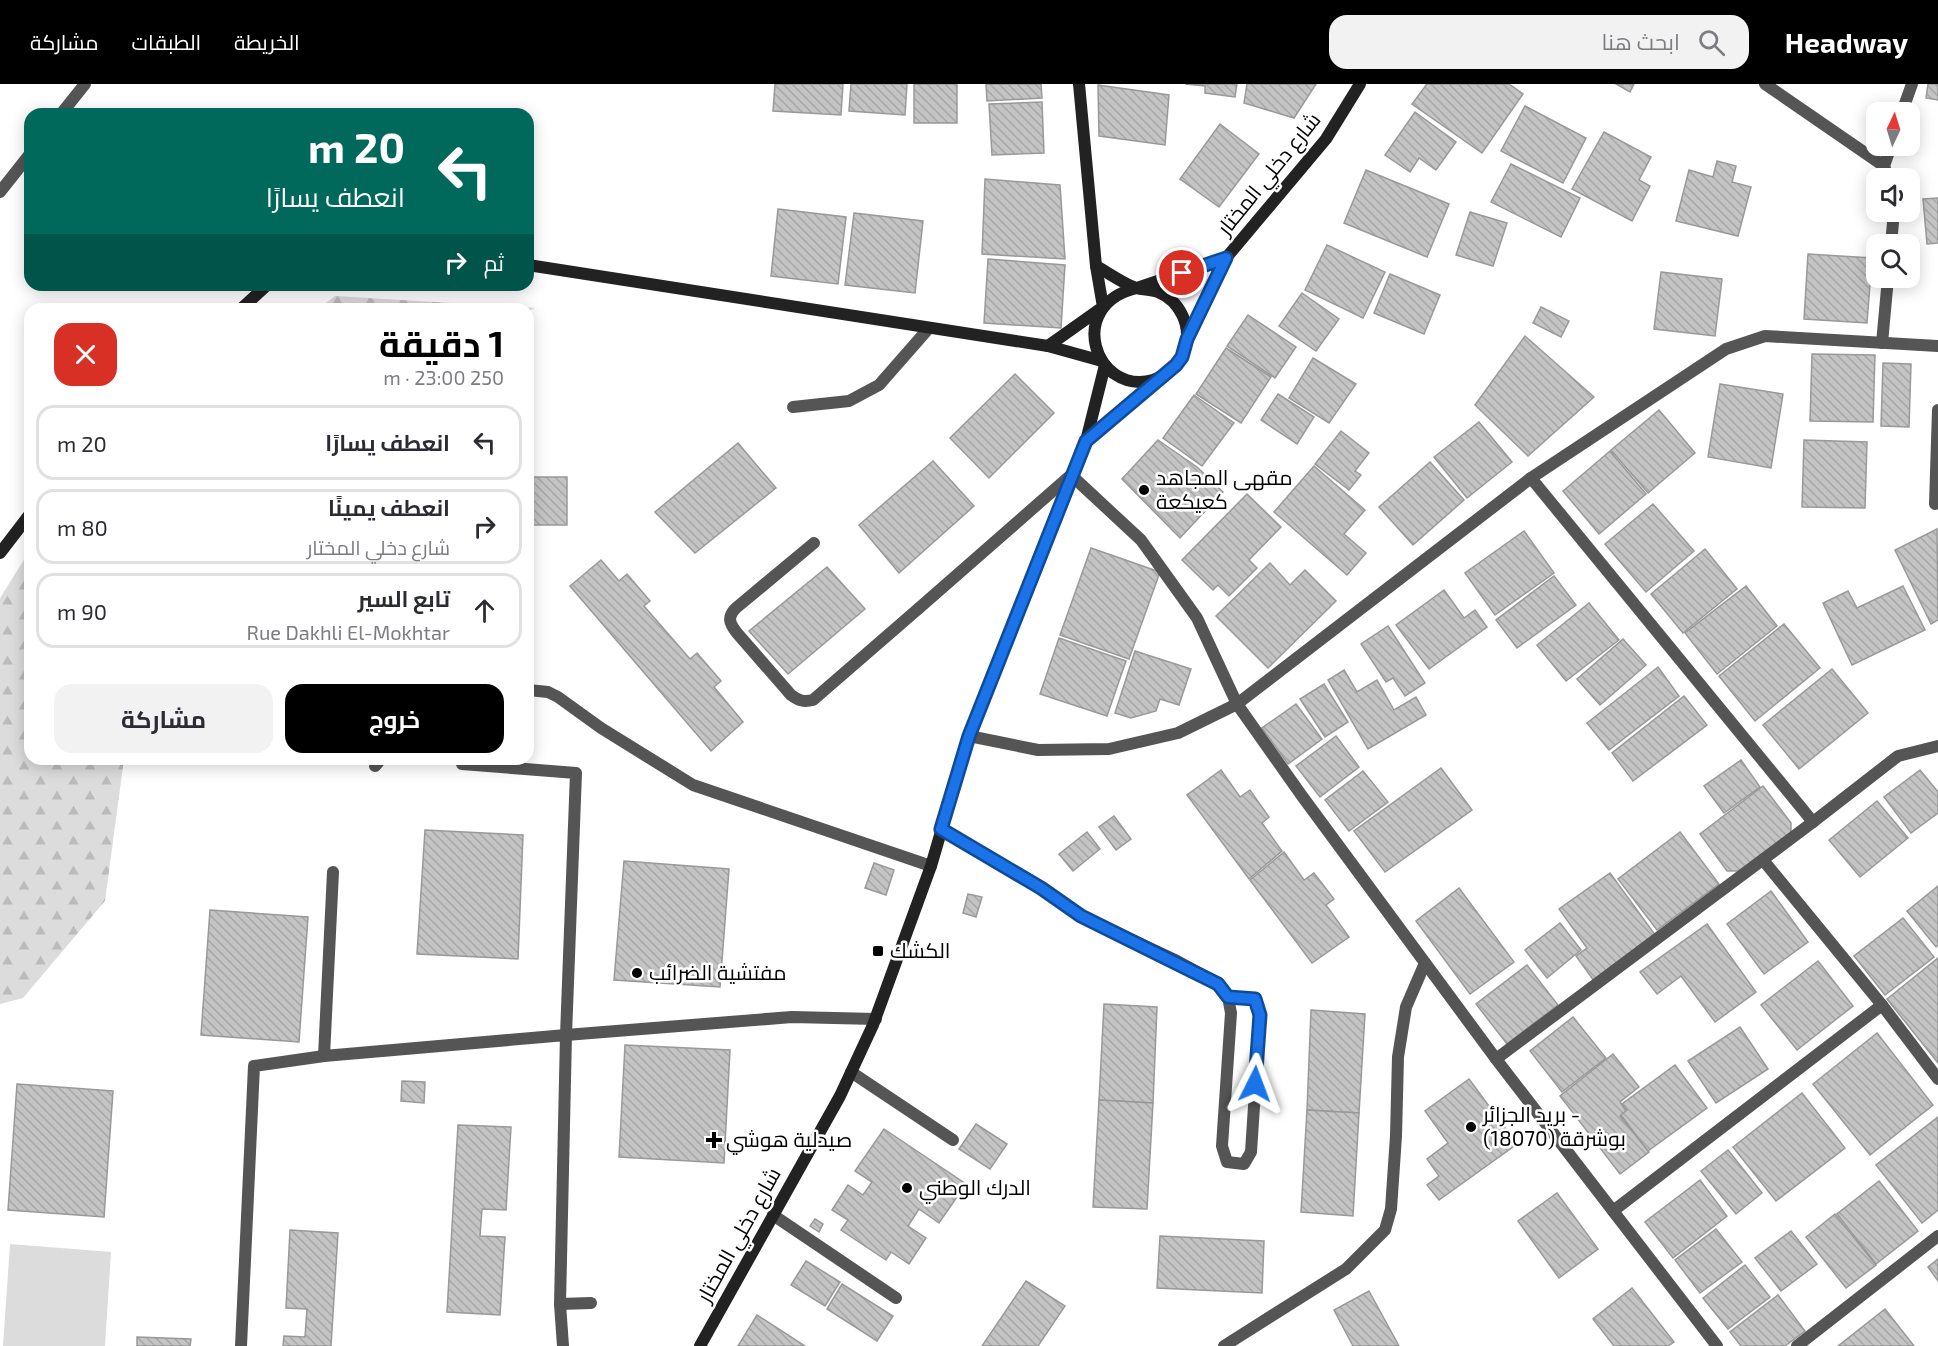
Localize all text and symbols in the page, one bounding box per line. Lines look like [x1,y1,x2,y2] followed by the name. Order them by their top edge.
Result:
[1329,15,1749,69] search box
[1785,25,1908,59] text: Headway
[1695,26,1728,59] icon: search
[1601,28,1680,54] text: ابحث هنا
[30,29,99,54] text: مشاركة
[132,29,201,54] text: الطبقات
[234,29,300,54] text: الخريطة
[1866,102,1920,156] north arrow
[1866,102,1920,288] map controls
[1210,107,1329,243] street label: شارع دخلي المختار
[308,121,405,171] text: 20 m
[426,132,504,210] icon: left
[1866,168,1920,222] button: sound
[266,180,405,212] text: انعطف يسارًا
[1866,234,1920,288] button: search
[439,246,472,279] icon: right
[1156,247,1207,298] pin
[484,249,504,275] text: ثم
[1165,256,1198,289] icon: arrive
[379,321,504,364] text: 1 دقيقة
[54,323,117,386] button: close
[383,365,504,389] text: 250 m · 23:00
[468,426,501,459] icon: left
[325,429,450,455] text: انعطف يسارًا
[57,430,107,456] text: 20 m
[1156,464,1292,513] place label: مقهى المجاهد كعيكعة
[1137,483,1151,497] marker: مقهى المجاهد كعيكعة
[328,494,450,520] text: انعطف يمينًا
[468,510,501,543] icon: right
[57,514,108,540] text: 80 m
[307,535,450,559] text: شارع دخلي المختار
[358,585,450,611] text: تابع السير
[468,594,501,627] icon: ahead
[57,598,107,624] text: 90 m
[247,620,450,644] text: Rue Dakhli El-Mokhtar
[54,684,273,753] button: مشاركة
[285,684,504,753] button: خروج
[890,937,950,962] place label: الكشك
[871,944,885,958] marker: الكشك
[649,959,786,985] place label: مفتشية الضرائب
[630,966,644,980] marker: مفتشية الضرائب
[1223,1052,1287,1116] position arrow
[1482,1101,1626,1151] place label: بريد الجزائر - بوشرقة (18070)
[1464,1120,1478,1134] marker: بريد الجزائر - بوشرقة (18070)
[726,1126,852,1155] place label: صيدلية هوشي
[707,1133,721,1147] marker: صيدلية هوشي
[690,1163,789,1309] street label: شارع دخلي المختار
[919,1174,1031,1204] place label: الدرك الوطني
[900,1181,914,1195] marker: الدرك الوطني

